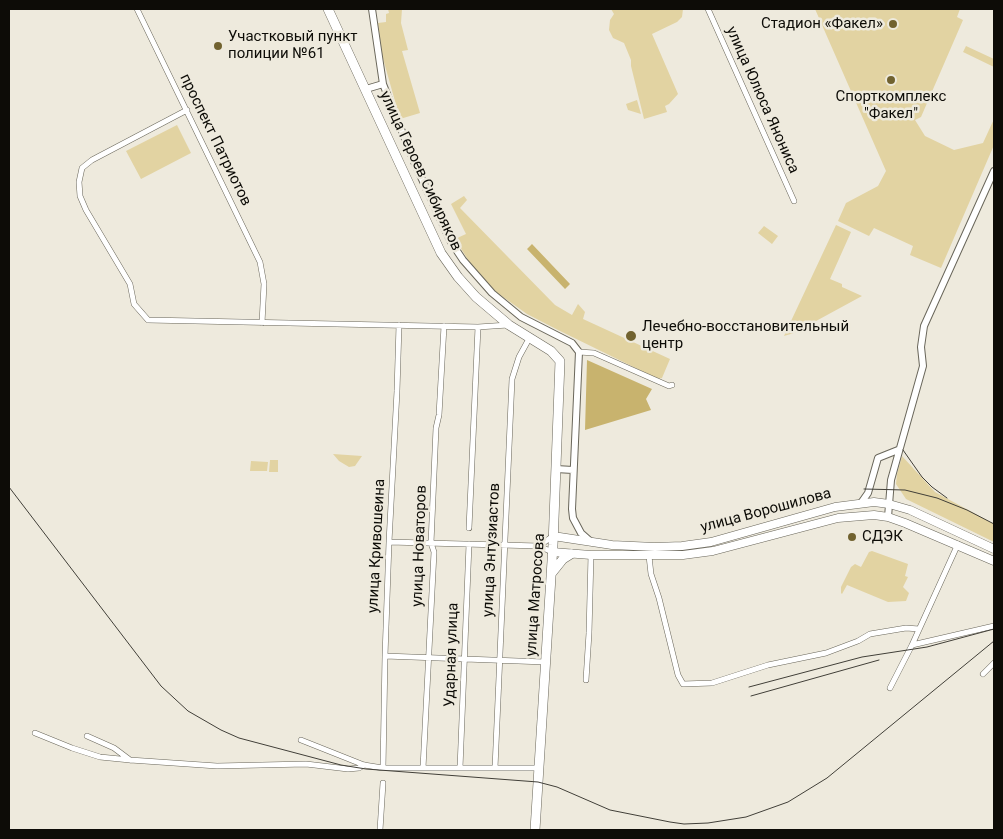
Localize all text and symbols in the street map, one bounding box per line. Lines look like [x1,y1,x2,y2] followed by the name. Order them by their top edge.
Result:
[761,15,883,33] place label: Стадион «Факел»
[887,18,899,30] marker: Стадион «Факел»
[721,24,803,176] street label: улица Юлюса Янониса
[228,28,357,63] place label: Участковый пункт полиции №61
[212,40,224,52] marker: Участковый пункт полиции №61
[175,71,255,209] street label: проспект Патриотов
[885,74,897,86] marker: Спорткомплекс "Факел"
[375,88,465,254] street label: улица Героев Сибиряков
[836,88,946,123] place label: Спорткомплекс "Факел"
[642,318,849,353] place label: Лечебно-восстановительный центр
[624,329,638,343] marker: Лечебно-восстановительный центр
[365,479,389,613] street label: улица Кривошеина
[479,482,505,618] street label: улица Энтузиастов
[409,485,431,607] street label: улица Новаторов
[699,485,833,537] street label: улица Ворошилова
[862,528,903,546] place label: СДЭК
[846,531,858,543] marker: СДЭК
[523,533,549,657] street label: улица Матросова
[441,603,463,707] street label: Ударная улица

